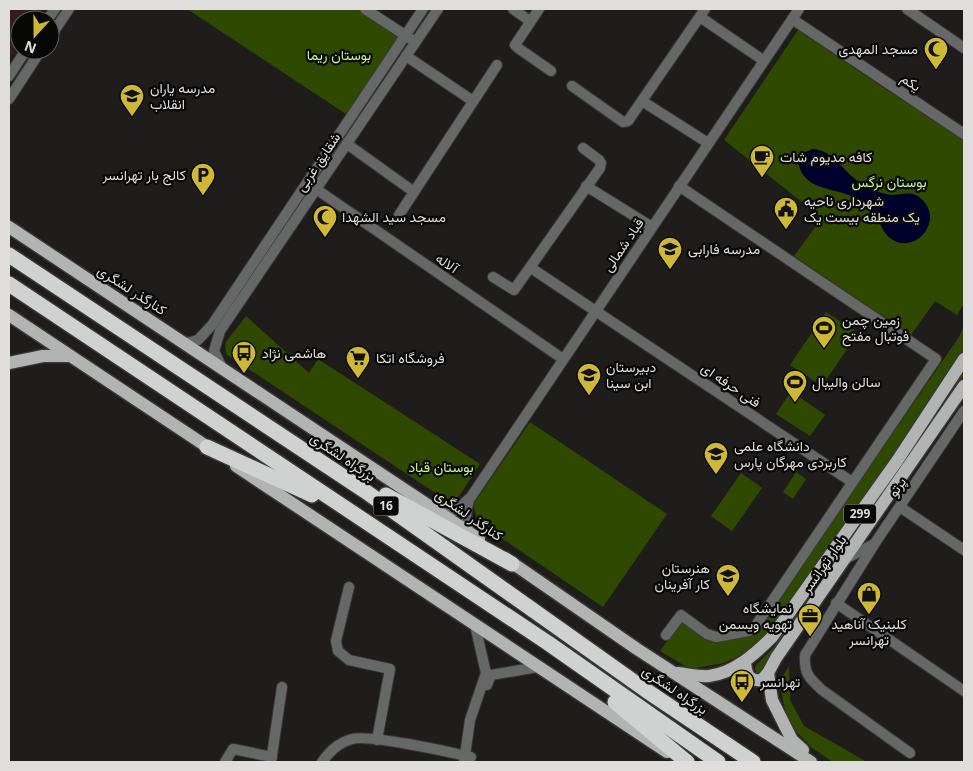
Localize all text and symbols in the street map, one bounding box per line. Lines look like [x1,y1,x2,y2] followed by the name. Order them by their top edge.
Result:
[10,10,60,60] north arrow
[923,36,949,70] mosque icon: مسجد المهدی
[21,37,39,59] text: N
[838,39,918,58] place label: مسجد المهدی
[307,45,371,64] park label: بوستان ریما
[898,68,925,95] street label: یکم
[150,78,215,113] place label: مدرسه یاران انقلاب
[119,83,145,117] school or university icon: مدرسه یاران انقلاب
[291,128,344,195] street label: شقایق غربی
[749,144,775,178] cafe icon: کافه مدیوم شات
[780,147,872,166] place label: کافه مدیوم شات
[190,162,216,196] parking icon: کالج بار تهرانسر
[101,165,186,186] place label: کالج بار تهرانسر
[851,172,927,191] park label: بوستان نرگس
[804,191,920,226] place label: شهرداری ناحیه یک منطقه بیست یک
[773,196,799,230] public building icon: شهرداری ناحیه یک منطقه بیست یک
[312,204,338,238] mosque icon: مسجد سید الشهدا
[342,207,446,226] place label: مسجد سید الشهدا
[598,214,648,275] street label: قباد شمالی
[657,236,683,270] school or university icon: مدرسه فارابی
[688,239,760,258] place label: مدرسه فارابی
[432,248,464,278] street label: آلاله
[94,260,170,319] street label: کنارگذر لشگری
[842,310,909,347] place label: زمین چمن فوتبال مفتح
[811,315,837,349] sports icon: زمین چمن فوتبال مفتح
[231,340,257,374] bus stop icon: هاشمی نژاد
[262,343,326,362] place label: هاشمی نژاد
[345,345,371,379] supermarket icon: فروشگاه اتکا
[376,348,445,367] place label: فروشگاه اتکا
[606,357,657,392] place label: دبیرستان ابن سینا
[698,358,765,412] street label: فنی حرفه ای
[576,362,602,396] school or university icon: دبیرستان ابن سینا
[782,369,808,403] sports icon: سالن والیبال
[812,372,881,392] place label: سالن والیبال
[307,428,380,485] street label: بزرگراه لشگری
[734,436,847,472] place label: دانشگاه علمی کاربردی مهرگان پارس
[703,441,729,475] school or university icon: دانشگاه علمی کاربردی مهرگان پارس
[408,457,474,476] park label: بوستان قباد
[883,473,911,501] street label: پرتو
[432,484,507,545] street label: کنارگذر لشگری
[374,496,398,516] road number: 16
[844,504,876,524] road number: 299
[796,531,850,597] street label: بلوار تهرانسر
[654,558,710,593] place label: هنرستان کار آفرینان
[715,563,741,597] school or university icon: هنرستان کار آفرینان
[856,581,882,615] shop icon: کلینیک آناهید تهرانسر
[719,598,792,633] place label: نمایشگاه تهویه ویسمن
[797,603,823,637] office icon: نمایشگاه تهویه ویسمن
[831,614,907,649] place label: کلینیک آناهید تهرانسر
[639,661,712,718] street label: بزرگراه لشگری
[729,669,755,703] bus stop icon: تهرانسر
[759,672,800,691] place label: تهرانسر

